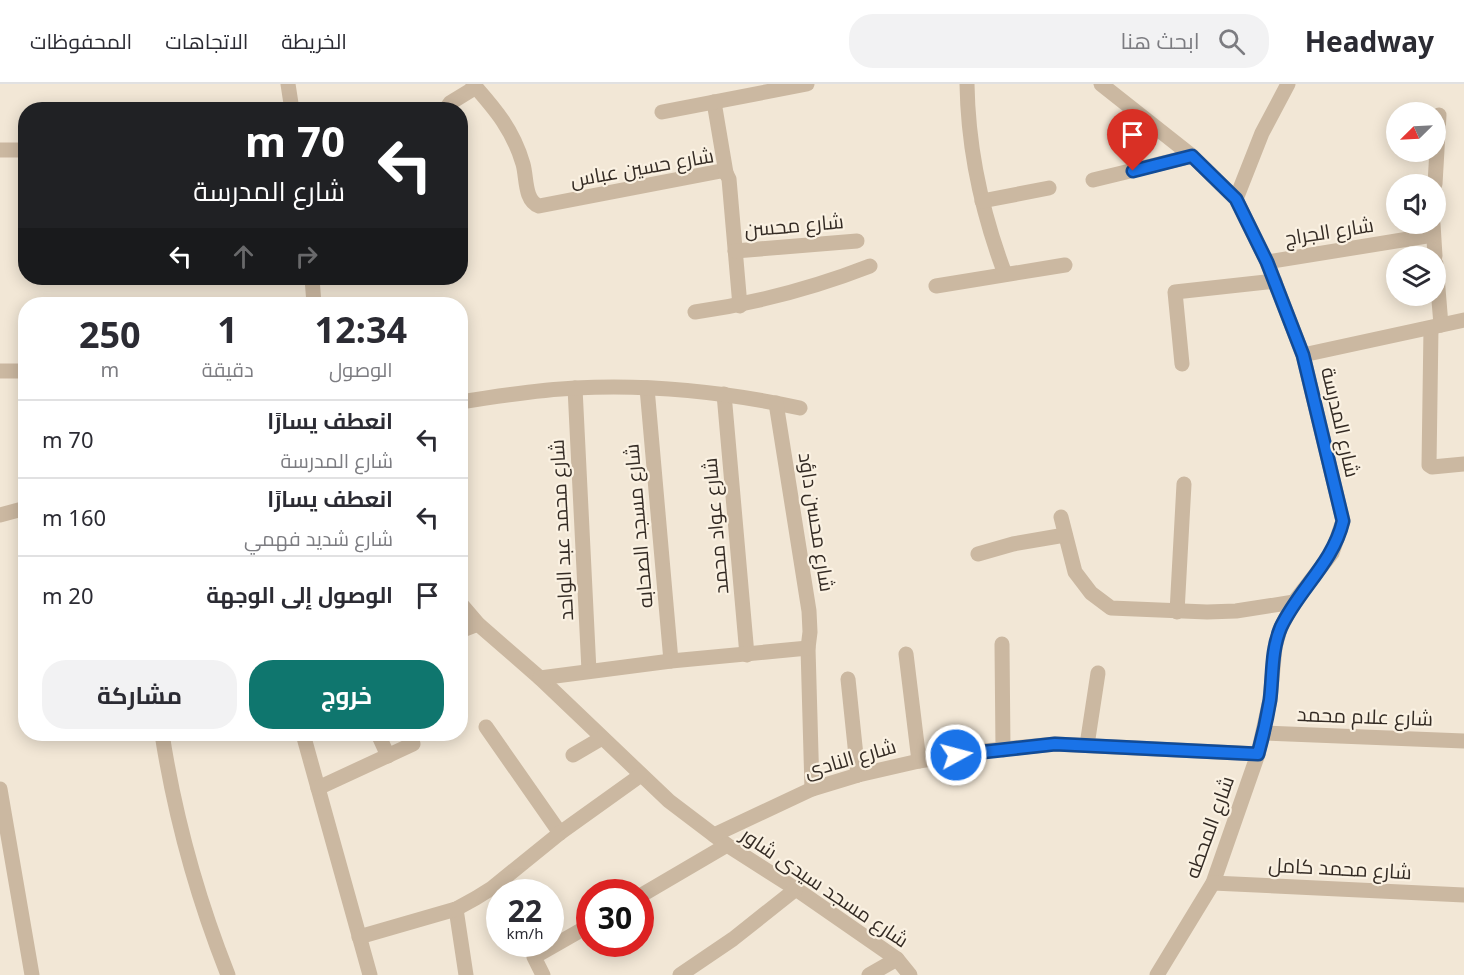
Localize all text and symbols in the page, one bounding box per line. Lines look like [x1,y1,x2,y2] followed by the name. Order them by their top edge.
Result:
[849,14,1269,68] search box
[1305,22,1434,60] text: Headway
[1120,25,1200,55] text: ابحث هنا
[1215,25,1248,58] icon: search
[30,27,132,55] text: المحفوظات
[165,27,248,55] text: الاتجاهات
[281,27,347,55] text: الخريطة
[1386,102,1446,162] north arrow
[1386,102,1446,306] map controls
[1107,109,1158,171] pin
[245,112,345,169] text: 70 m
[1116,118,1149,151] icon: arrive
[366,126,444,204] icon: left
[568,141,716,194] street label: شارع حسين عباس
[193,172,345,209] text: شارع المدرسة
[1386,174,1446,234] button: sound
[743,207,845,244] street label: شارع محسن
[1283,211,1376,252] street label: شارع الجراج
[164,240,197,273] icon: left
[227,240,260,273] icon: ahead
[290,240,323,273] icon: right
[1386,246,1446,306] button: layers
[217,305,238,354] text: 1
[315,305,407,354] text: 12:34
[79,310,141,359] text: 250
[100,356,119,383] text: m
[202,356,254,383] text: دقيقة
[329,356,393,383] text: الوصول
[1314,364,1367,480] street label: شارع المدرسة
[267,405,393,435] text: انعطف يسارًا
[411,423,444,456] icon: left
[42,424,93,454] text: 70 m
[543,439,580,621] street label: شارع محمد عبد الواحد
[617,443,660,609] street label: شارع مسجد الصحابه
[281,447,393,474] text: شارع المدرسة
[792,451,841,594] street label: شارع محسن داؤد
[696,457,735,595] street label: شارع عواد محمد
[267,483,393,513] text: انعطف يسارًا
[411,501,444,534] icon: left
[42,502,106,532] text: 160 m
[244,525,393,552] text: شارع شديد فهمي
[206,579,393,609] text: الوصول إلى الوجهة
[411,579,444,612] icon: arrive
[42,580,93,610] text: 20 m
[42,660,237,729] button: مشاركة
[249,660,444,729] button: خروج
[1297,700,1433,733] street label: شارع علام محمد
[924,723,988,787] position arrow
[801,732,899,785] street label: شارع النادى
[1178,772,1241,882] street label: شارع المحطه
[734,820,914,954] street label: شارع مسجد سيدى شاور
[1268,851,1412,886] street label: شارع محمد كامل
[576,879,654,957] speed limit sign: 30
[508,890,542,931] text: 22
[507,923,543,943] text: km/h

